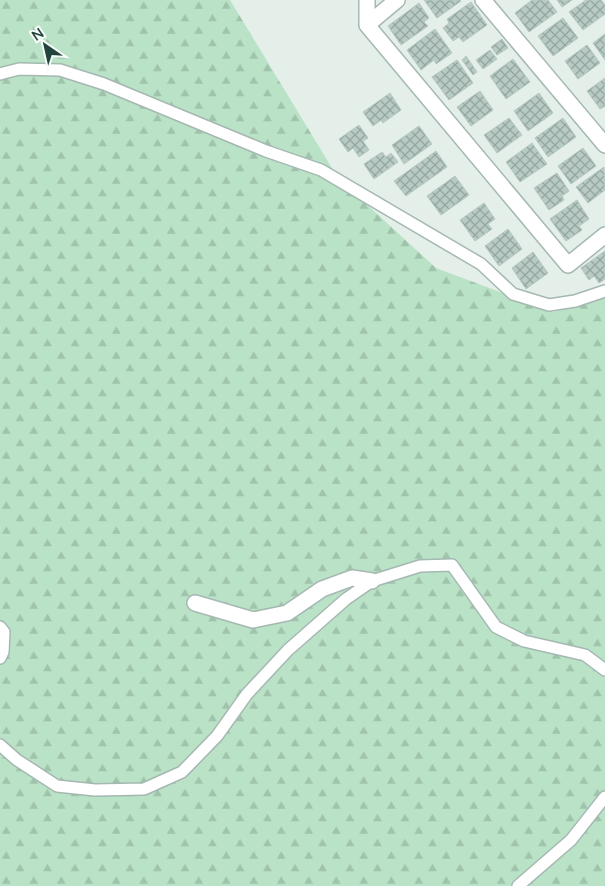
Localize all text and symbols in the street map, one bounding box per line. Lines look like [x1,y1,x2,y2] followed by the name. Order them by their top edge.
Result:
[20,20,70,70] north arrow
[28,24,47,44] text: N

